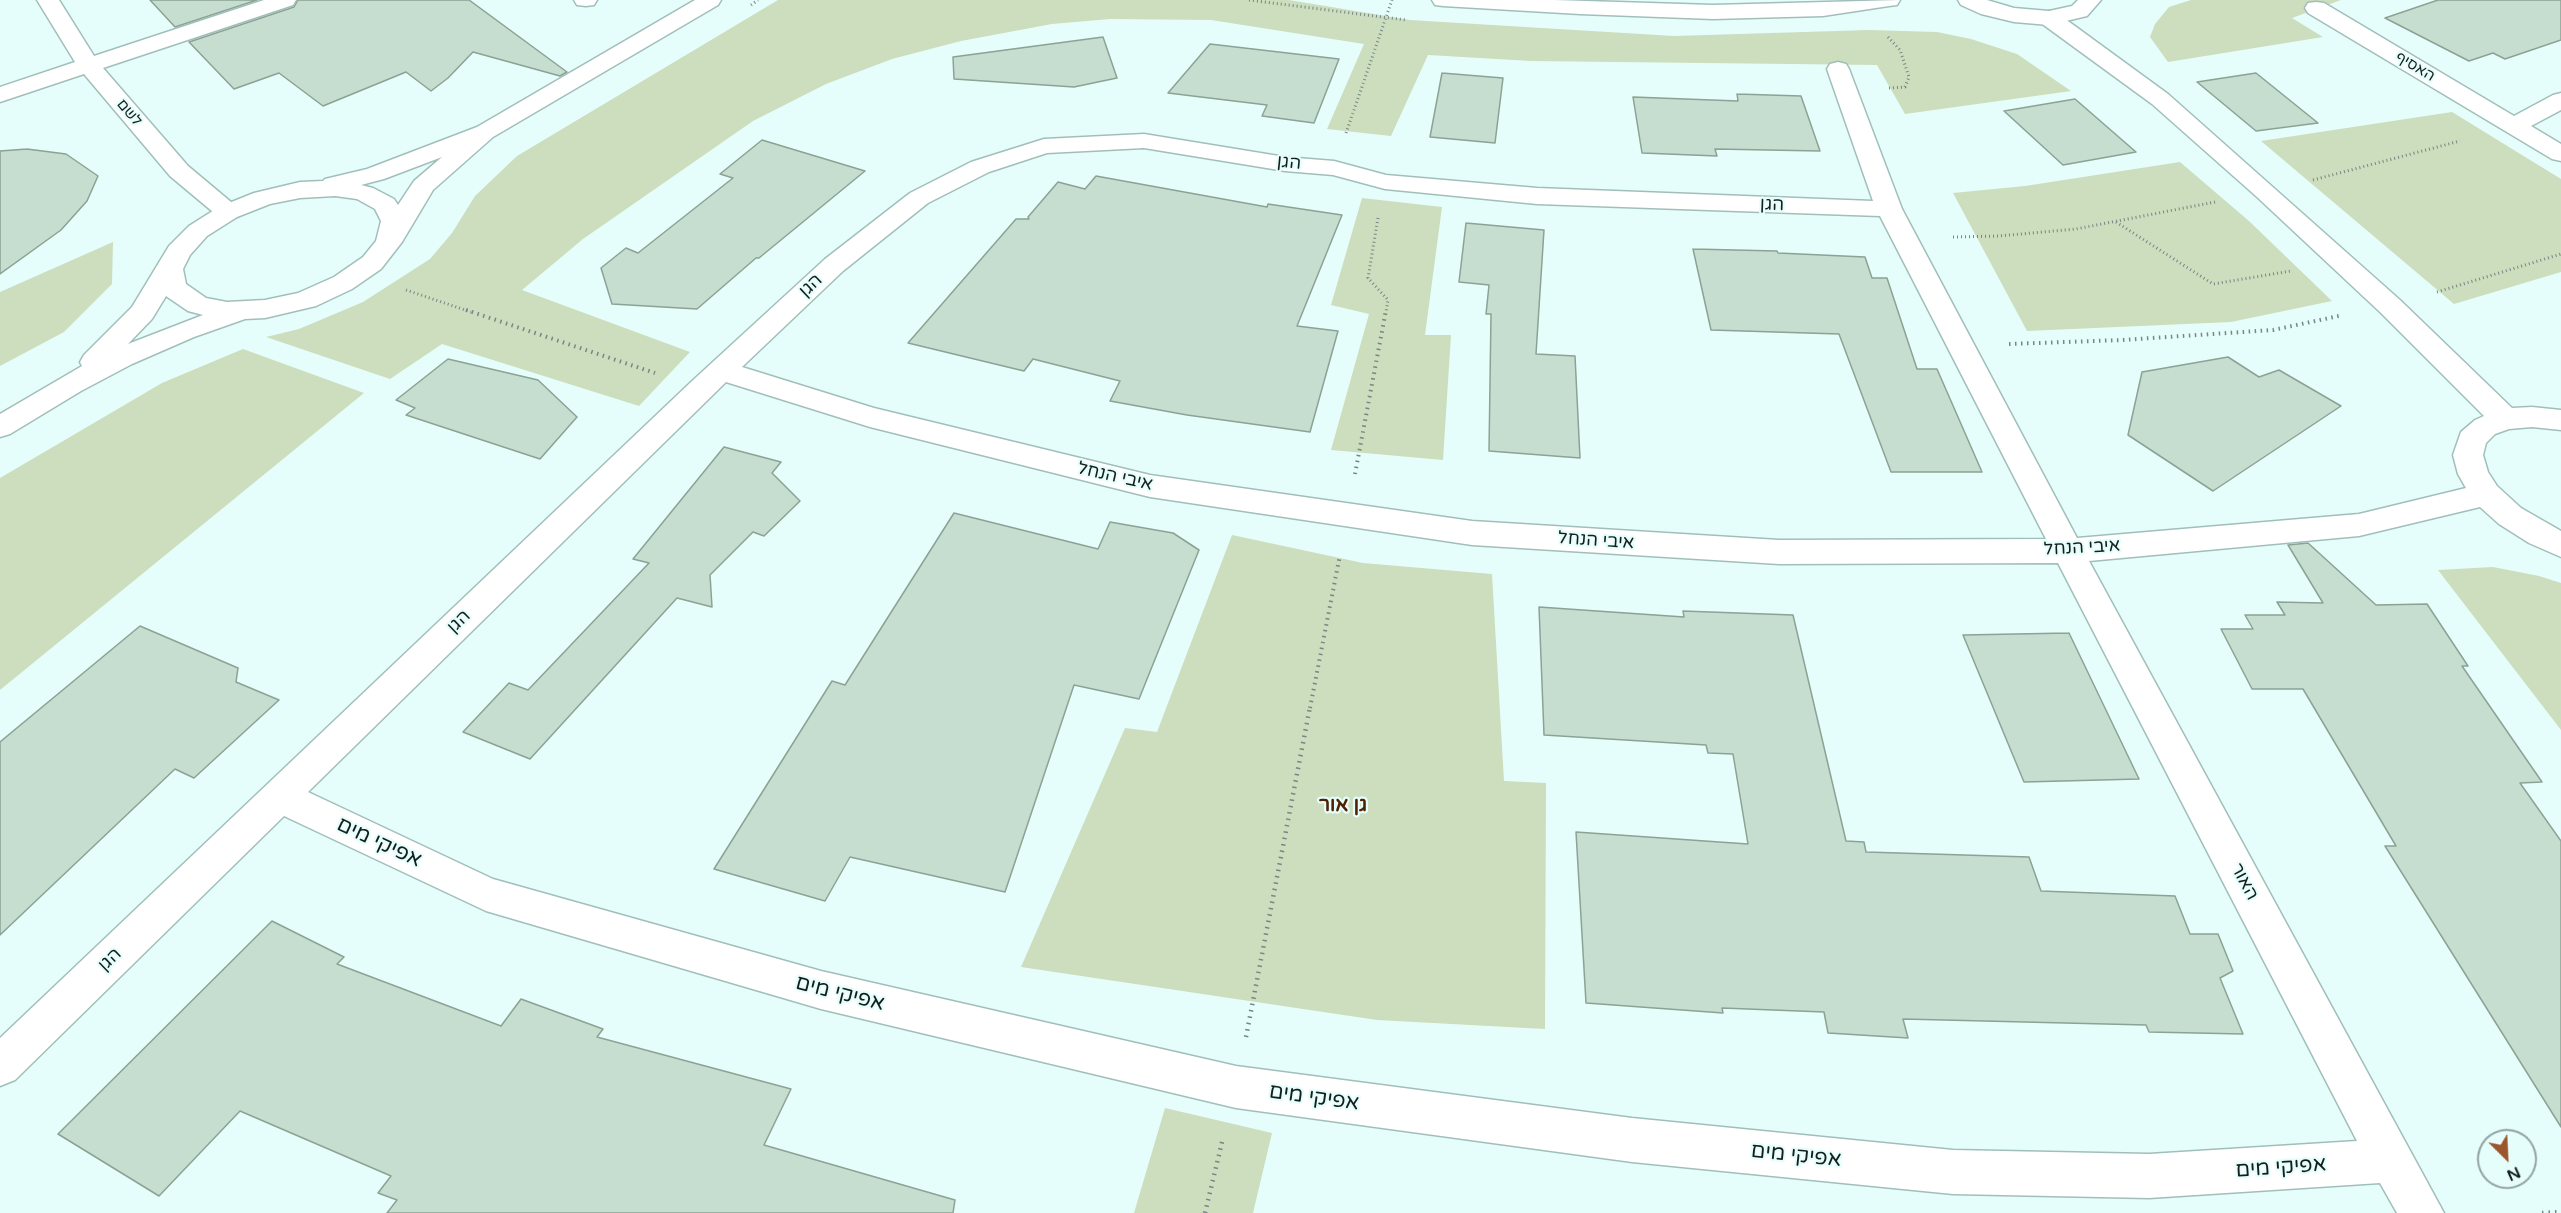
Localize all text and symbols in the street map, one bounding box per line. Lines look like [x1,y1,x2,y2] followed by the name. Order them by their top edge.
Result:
[2392,48,2438,86] street label: האסיף
[112,96,146,130] street label: לשם
[1276,151,1302,175] street label: הגן
[1760,194,1784,216] street label: הגן
[795,270,827,302] street label: הגן
[1075,458,1155,496] street label: איבי הנחל
[1557,528,1635,554] street label: איבי הנחל
[2043,535,2121,561] street label: איבי הנחל
[443,606,475,638] street label: הגן
[1319,794,1367,818] district label: גן אור
[332,812,426,874] street label: אפיקי מים
[2225,860,2263,904] street label: האור
[94,944,126,976] street label: הגן
[793,971,887,1017] street label: אפיקי מים
[1267,1079,1361,1117] street label: אפיקי מים
[2477,1129,2537,1189] north arrow
[1749,1139,1843,1173] street label: אפיקי מים
[2235,1152,2327,1184] street label: אפיקי מים
[2504,1162,2523,1185] text: N

